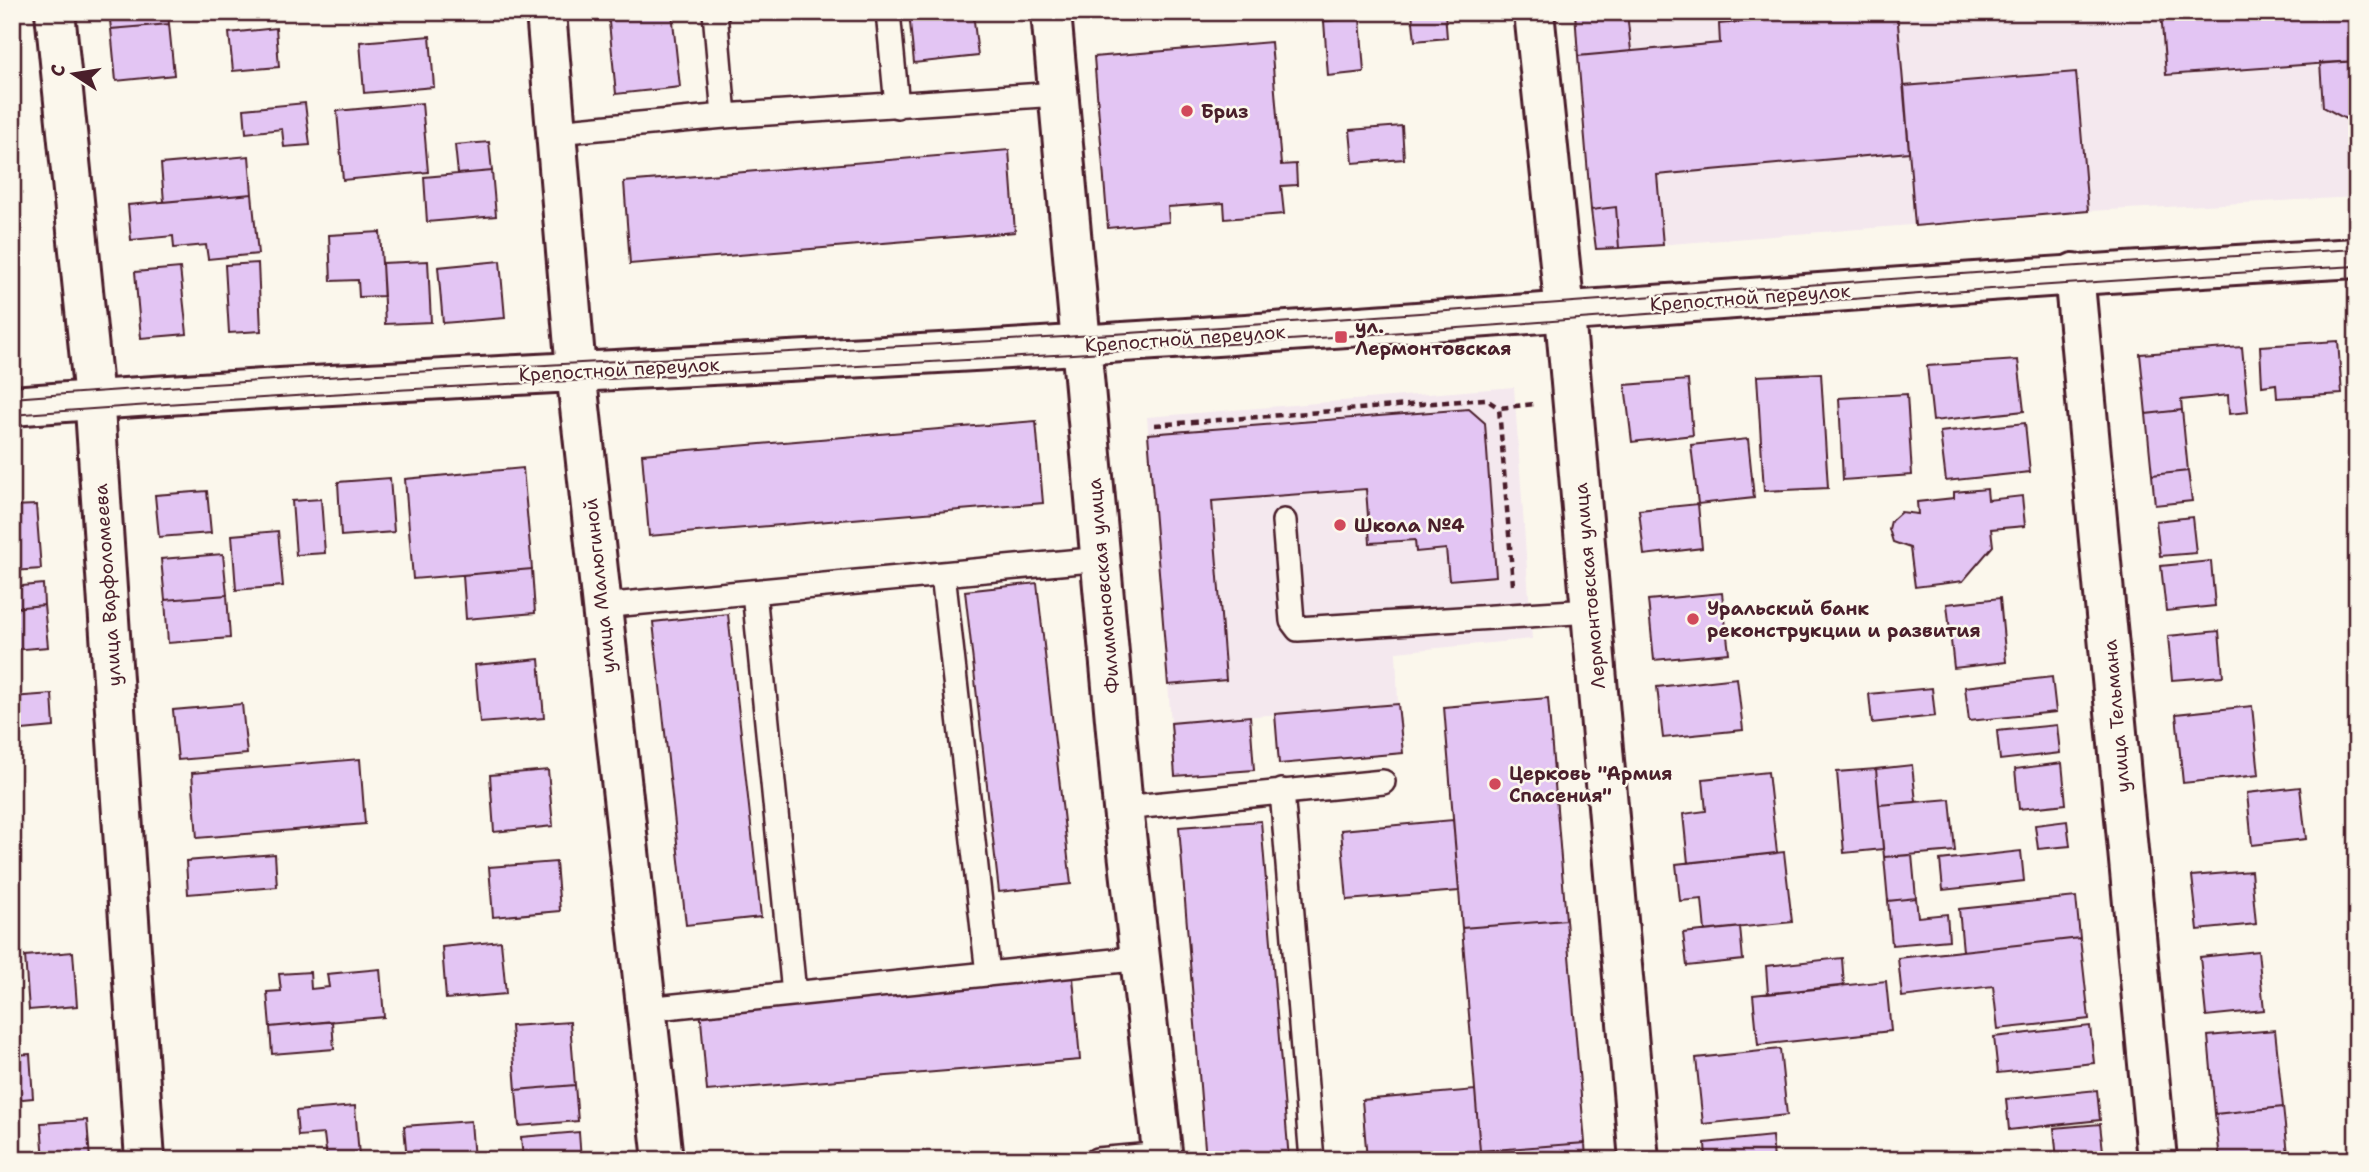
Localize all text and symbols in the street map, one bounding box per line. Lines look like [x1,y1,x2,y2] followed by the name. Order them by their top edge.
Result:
[38,38,108,108] north arrow
[44,62,71,79] text: С
[1201,99,1248,124] place label: Бриз
[1179,103,1195,119] marker: Бриз
[1649,278,1851,317] street label: Крепостной переулок
[1355,314,1511,361] place label: ул. Лермонтовская
[1084,319,1286,358] street label: Крепостной переулок
[1333,329,1349,345] marker: ул. Лермонтовская
[518,352,720,387] street label: Крепостной переулок
[1082,477,1125,695] street label: Филимоновская улица
[1568,482,1611,690] street label: Лермонтовская улица
[88,483,127,687] street label: улица Варфоломеева
[578,497,621,675] street label: улица Малюгиной
[1354,513,1465,538] place label: Школа №4
[1332,517,1348,533] marker: Школа №4
[1707,596,1981,643] place label: Уральский банк реконструкции и развития
[1685,611,1701,627] marker: Уральский банк реконструкции и развития
[2097,638,2136,794] street label: улица Тельмана
[1509,761,1673,808] place label: Церковь "Армия Спасения"
[1487,776,1503,792] marker: Церковь "Армия Спасения"

